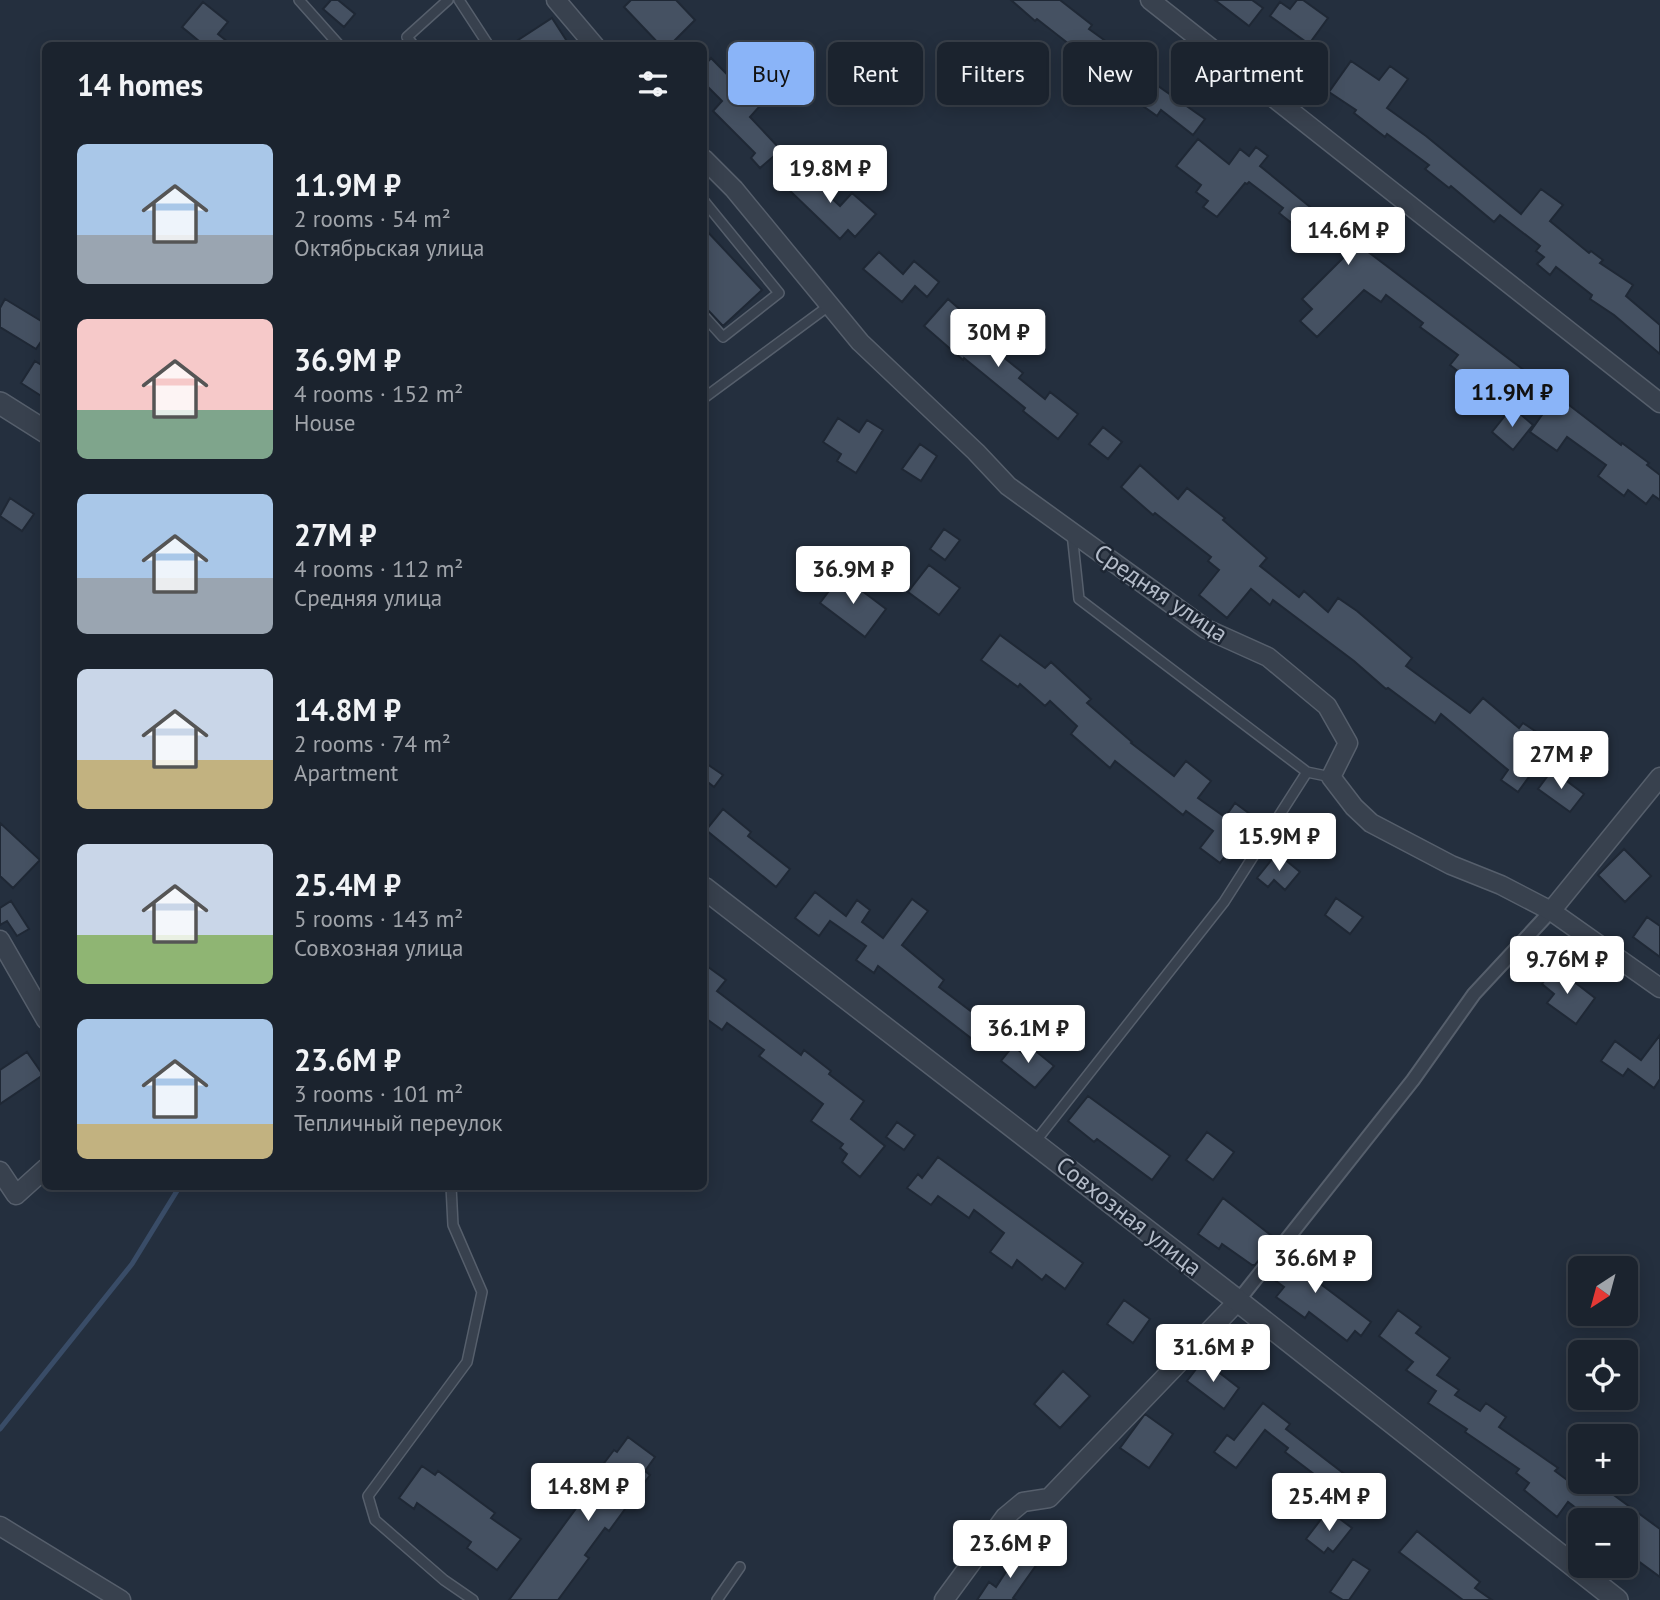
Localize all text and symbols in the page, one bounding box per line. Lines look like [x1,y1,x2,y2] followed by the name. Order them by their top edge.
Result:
[728,42,814,105] chip: Buy
[828,42,923,105] chip: Rent
[937,42,1049,105] chip: Filters
[1063,42,1157,105] chip: New
[1171,42,1328,105] chip: Apartment
[77,65,203,104] text: 14 homes
[634,65,672,103] icon: filters
[765,146,895,205] pin: 19.8M ₽
[789,153,871,182] text: 19.8M ₽
[294,165,401,204] text: 11.9M ₽
[133,172,217,256] icon: home
[294,204,451,233] text: 2 rooms · 54 m²
[1283,208,1413,267] pin: 14.6M ₽
[1307,215,1389,244] text: 14.6M ₽
[294,233,484,262] text: Октябрьская улица
[949,310,1047,369] pin: 30M ₽
[966,317,1030,346] text: 30M ₽
[294,340,401,379] text: 36.9M ₽
[133,347,217,431] icon: home
[1447,370,1577,429] pin: 11.9M ₽
[1471,377,1553,406] text: 11.9M ₽
[294,379,463,408] text: 4 rooms · 152 m²
[294,408,356,437] text: House
[294,515,377,554] text: 27M ₽
[133,522,217,606] icon: home
[1088,537,1234,649] street label: Средняя улица
[788,546,918,606] pin: 36.9M ₽
[294,554,463,583] text: 4 rooms · 112 m²
[812,554,894,583] text: 36.9M ₽
[294,583,442,612] text: Средняя улица
[294,690,401,729] text: 14.8M ₽
[133,697,217,781] icon: home
[294,729,451,758] text: 2 rooms · 74 m²
[1512,732,1610,791] pin: 27M ₽
[1529,739,1593,768] text: 27M ₽
[294,758,398,787] text: Apartment
[1214,814,1344,873] pin: 15.9M ₽
[1238,821,1320,850] text: 15.9M ₽
[294,865,401,904] text: 25.4M ₽
[133,872,217,956] icon: home
[294,904,463,933] text: 5 rooms · 143 m²
[294,933,463,962] text: Совхозная улица
[1502,936,1632,996] pin: 9.76M ₽
[1526,944,1608,973] text: 9.76M ₽
[963,1006,1093,1065] pin: 36.1M ₽
[987,1013,1069,1042] text: 36.1M ₽
[294,1040,401,1079] text: 23.6M ₽
[133,1047,217,1131] icon: home
[294,1079,463,1108] text: 3 rooms · 101 m²
[294,1108,503,1137] text: Тепличный переулок
[1050,1149,1208,1283] street label: Совхозная улица
[1250,1236,1380,1295] pin: 36.6M ₽
[1274,1243,1356,1272] text: 36.6M ₽
[1568,1256,1638,1326] north arrow
[1568,1256,1638,1578] map controls
[1148,1324,1278,1384] pin: 31.6M ₽
[1172,1332,1254,1361] text: 31.6M ₽
[1568,1340,1638,1410] button: locate
[1568,1424,1638,1494] button: +
[523,1464,653,1523] pin: 14.8M ₽
[547,1471,629,1500] text: 14.8M ₽
[1264,1474,1394,1533] pin: 25.4M ₽
[1288,1481,1370,1510] text: 25.4M ₽
[1568,1508,1638,1578] button: −
[945,1520,1075,1580] pin: 23.6M ₽
[969,1528,1051,1557] text: 23.6M ₽

